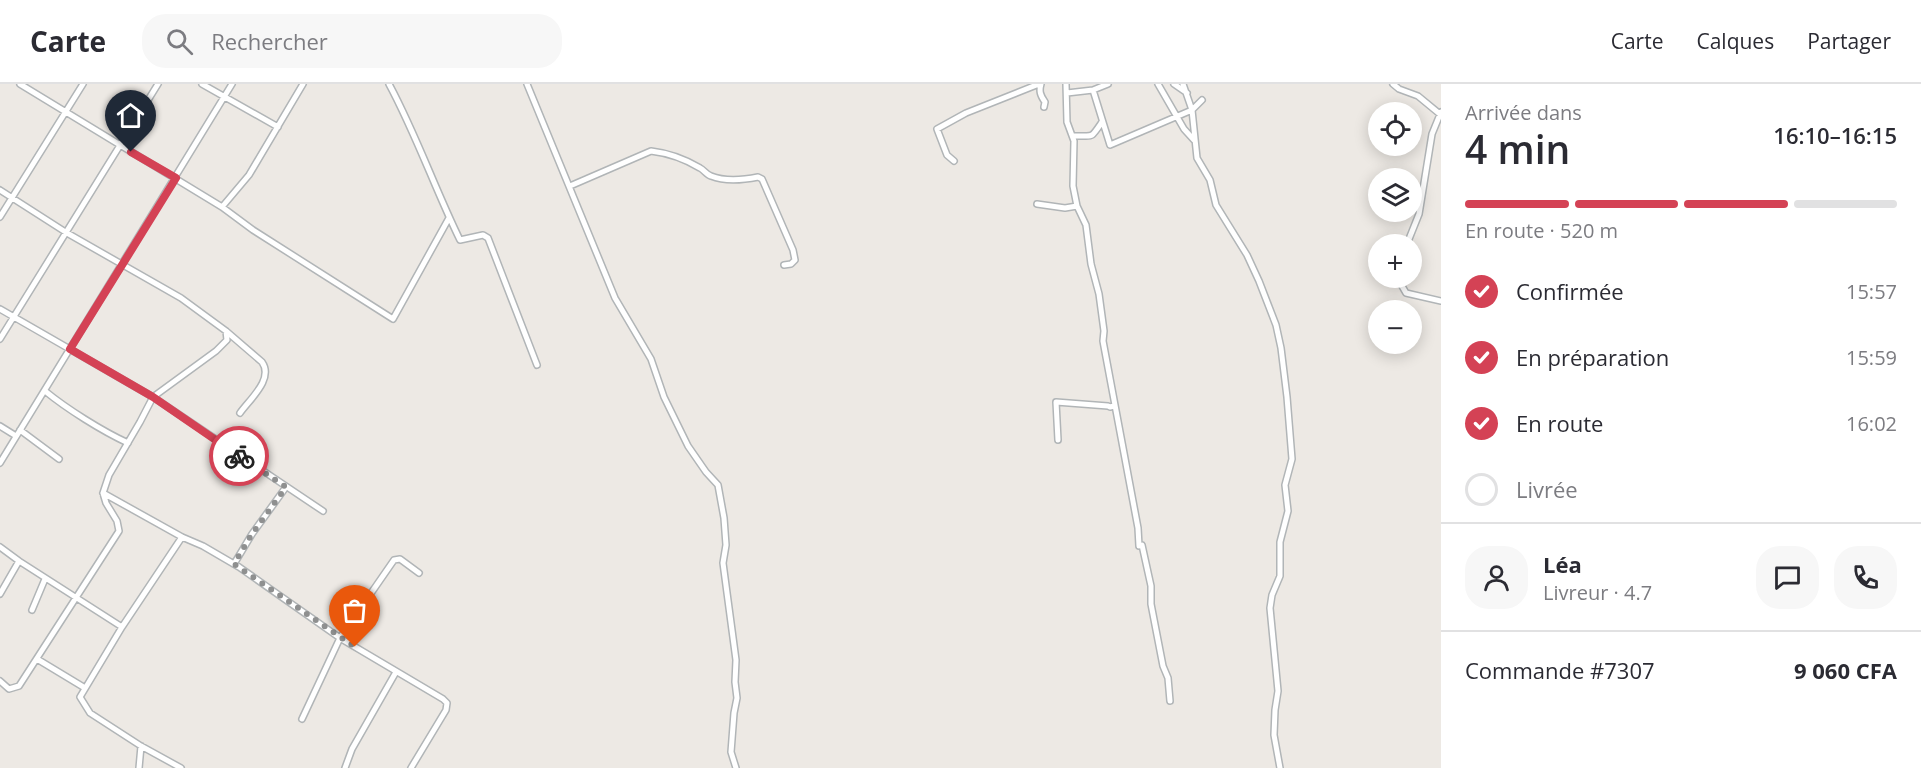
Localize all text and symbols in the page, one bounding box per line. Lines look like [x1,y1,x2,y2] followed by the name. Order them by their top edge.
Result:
[142,14,562,68] search box
[30,22,106,60] text: Carte
[163,25,196,58] icon: search
[211,26,328,56] text: Rechercher
[1611,27,1663,55] text: Carte
[1696,27,1774,55] text: Calques
[1807,27,1891,55] text: Partager
[105,90,156,152] pin
[114,99,147,132] icon: home
[1465,99,1582,126] text: Arrivée dans
[1368,102,1422,354] map controls
[1368,102,1422,156] button: locate
[1773,120,1897,150] text: 16:10–16:15
[1465,122,1570,175] text: 4 min
[1368,168,1422,222] button: layers
[1465,217,1618,244] text: En route · 520 m
[1368,234,1422,288] button: +
[1465,275,1498,308] icon: check
[1516,276,1624,306] text: Confirmée
[1846,278,1897,305] text: 15:57
[1368,300,1422,354] button: −
[1465,341,1498,374] icon: check
[1516,342,1669,372] text: En préparation
[1846,344,1897,371] text: 15:59
[1465,407,1498,440] icon: check
[1516,408,1603,438] text: En route
[1846,410,1897,437] text: 16:02
[209,426,269,486] courier
[223,440,256,473] icon: bike
[1516,474,1578,504] text: Livrée
[1465,546,1528,609] button: person
[1756,546,1819,609] button: chat
[1834,546,1897,609] button: phone
[1543,549,1582,579] text: Léa
[1543,579,1652,606] text: Livreur · 4.7
[329,585,380,647] pin
[338,594,371,627] icon: bag
[1465,655,1655,685] text: Commande #7307
[1794,655,1897,685] text: 9 060 CFA

